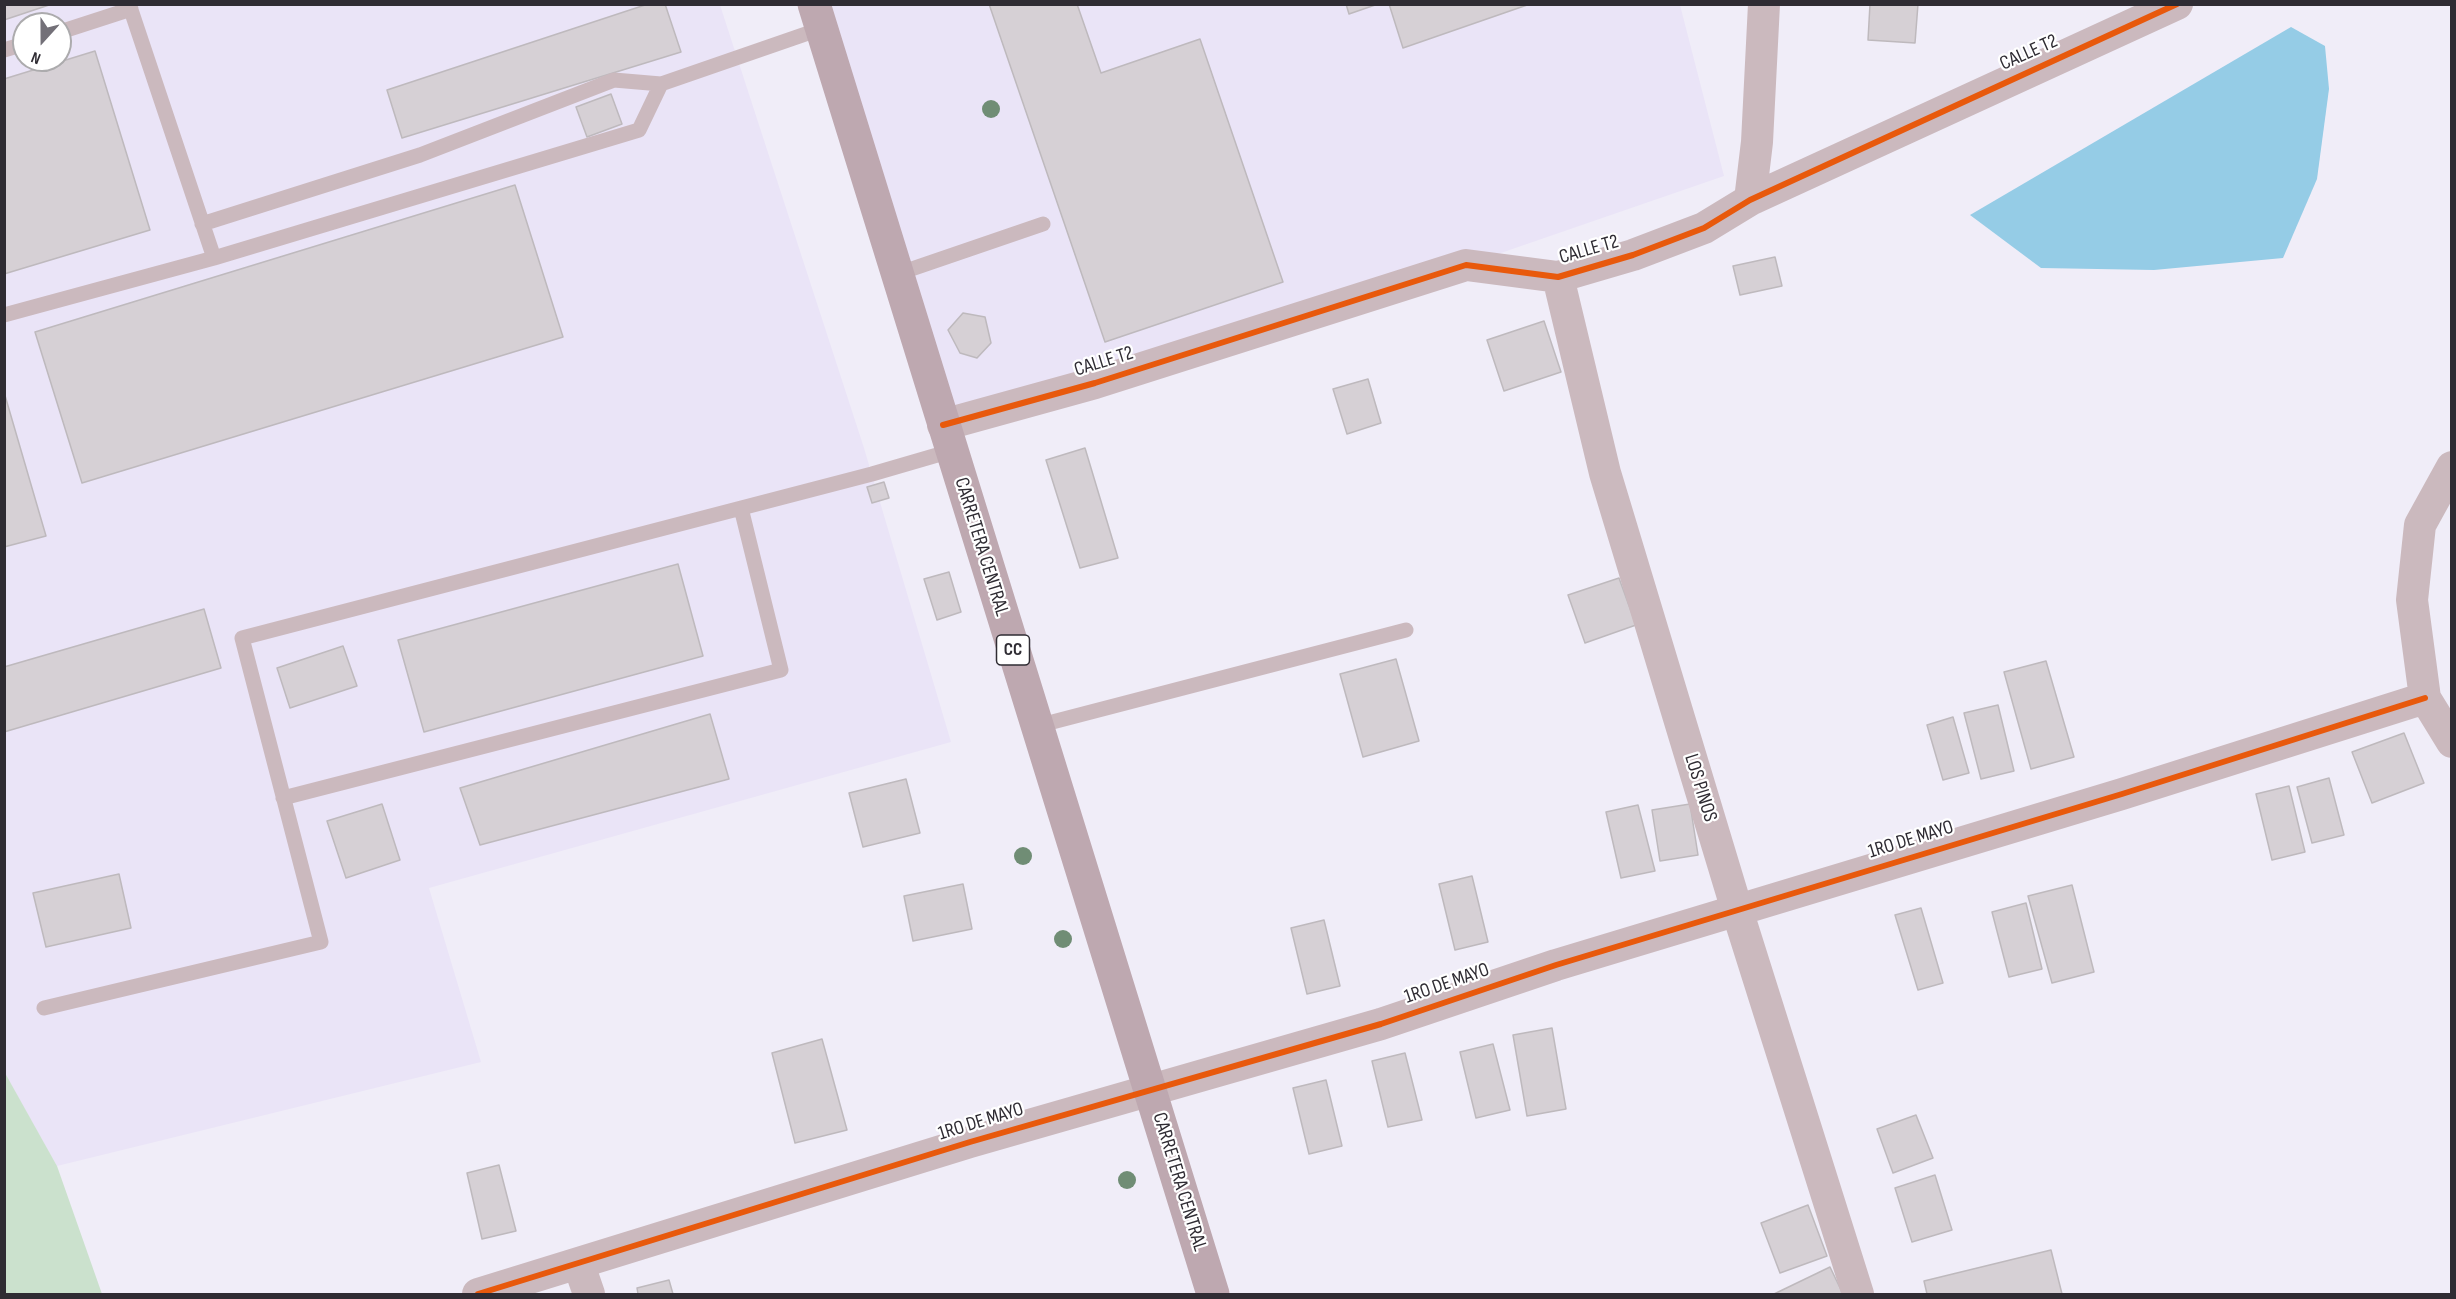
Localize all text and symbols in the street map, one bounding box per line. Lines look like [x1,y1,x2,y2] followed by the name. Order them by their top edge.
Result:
[12,12,72,72] north arrow
[1996,30,2062,76] street label: CALLE T2
[29,47,43,68] text: N
[1557,230,1621,270] street label: CALLE T2
[1071,342,1137,382] street label: CALLE T2
[949,475,1013,619] street label: CARRETERA CENTRAL
[996,635,1030,665] road number: CC
[1678,751,1722,825] street label: LOS PINOS
[1865,816,1957,864] street label: 1RO DE MAYO
[1402,958,1492,1010] street label: 1RO DE MAYO
[935,1098,1027,1146] street label: 1RO DE MAYO
[1147,1110,1211,1254] street label: CARRETERA CENTRAL

